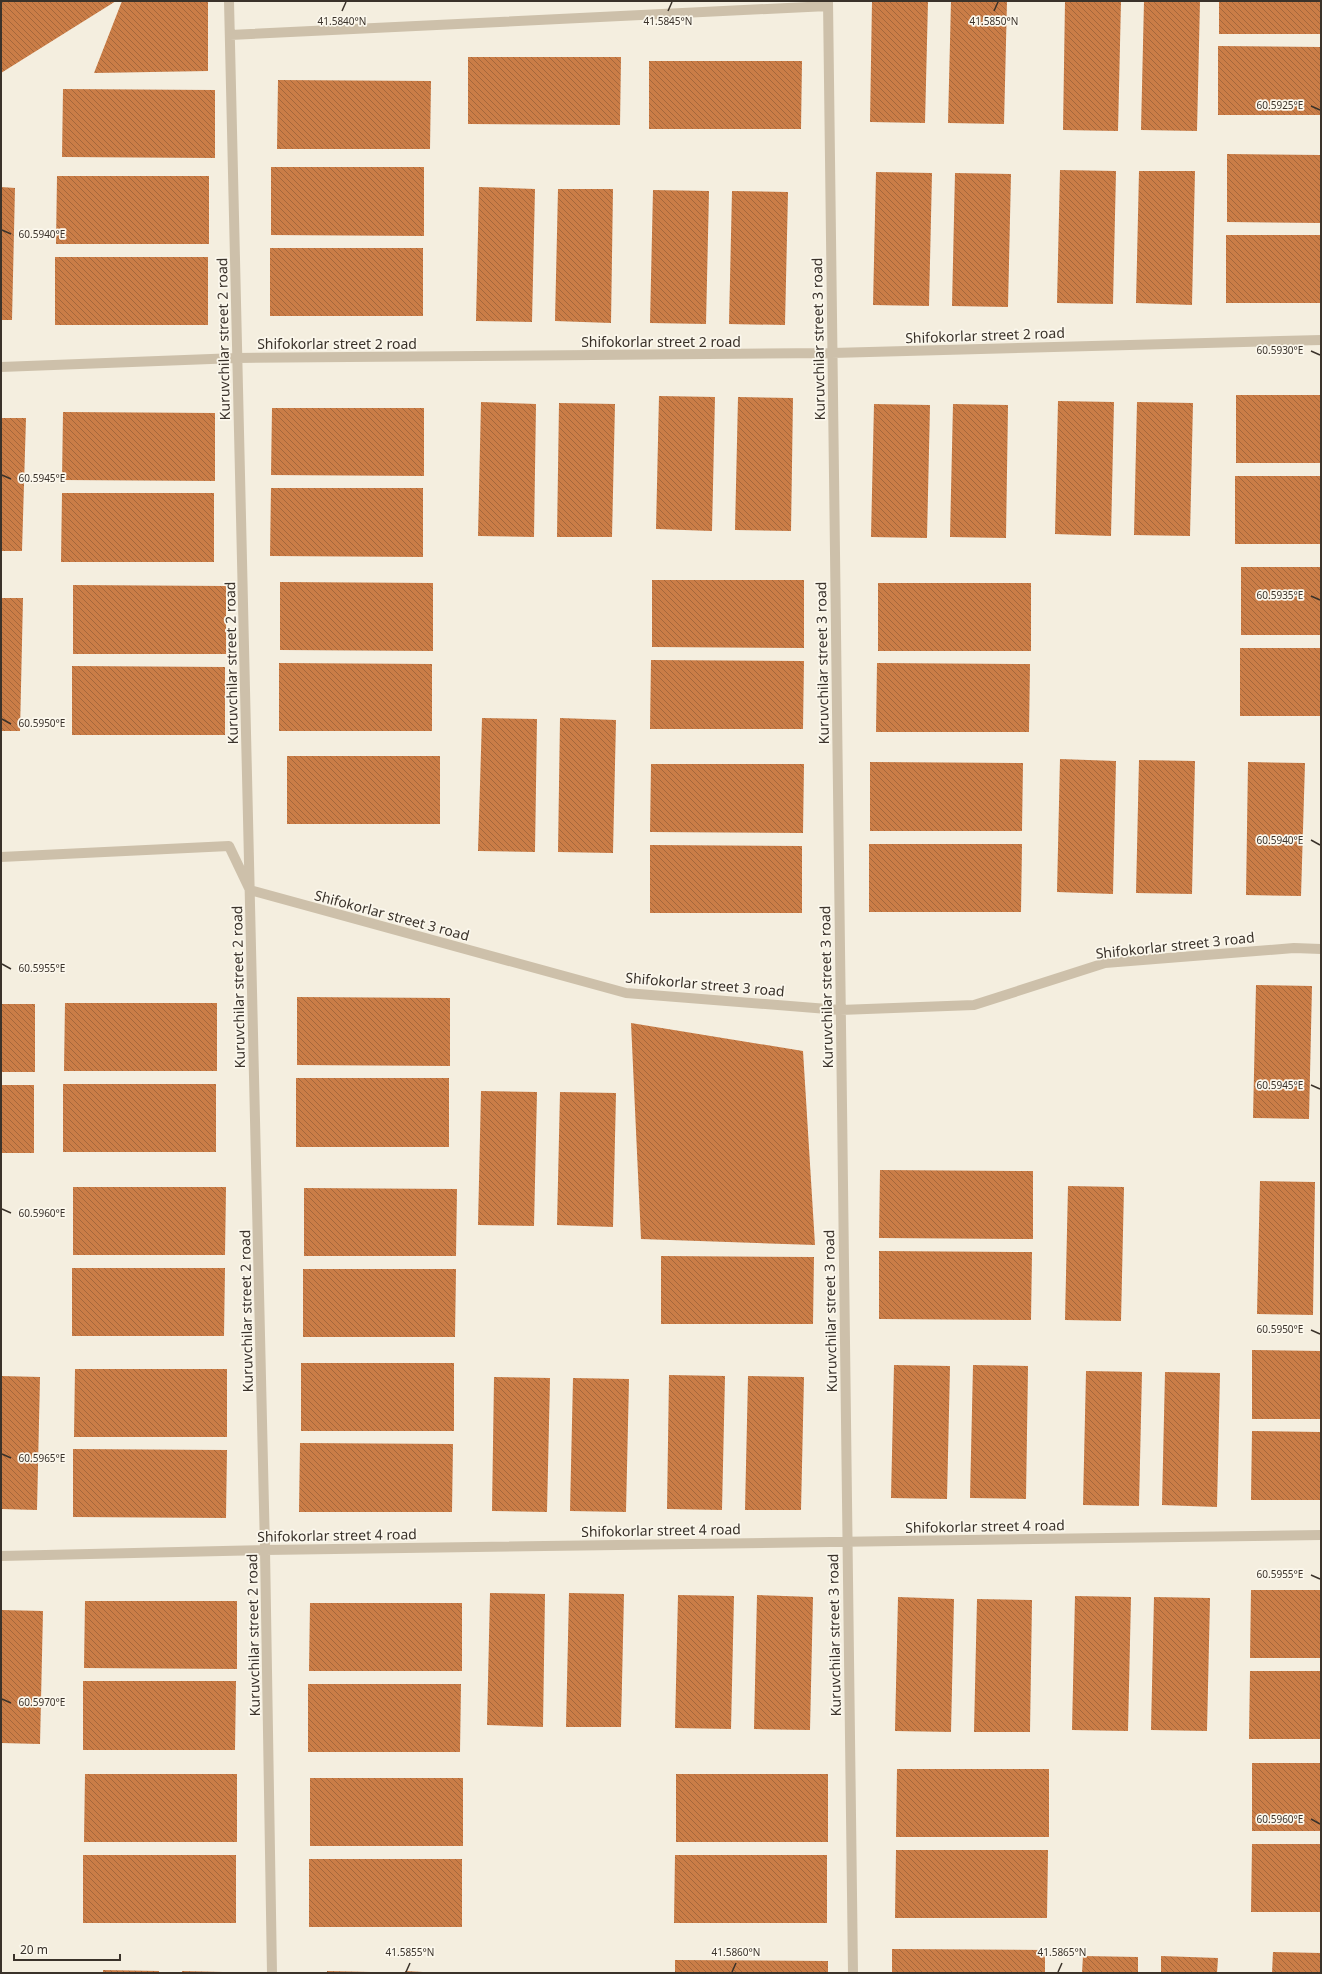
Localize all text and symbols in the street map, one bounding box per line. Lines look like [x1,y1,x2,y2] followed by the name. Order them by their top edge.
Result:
[318,14,366,28] text: 41.5840°N
[644,14,692,28] text: 41.5845°N
[970,14,1018,28] text: 41.5850°N
[1257,98,1303,112] text: 60.5925°E
[19,227,65,241] text: 60.5940°E
[212,258,234,420] street label: Kuruvchilar street 2 road
[807,258,829,420] street label: Kuruvchilar street 3 road
[905,323,1065,347] street label: Shifokorlar street 2 road
[581,332,741,351] street label: Shifokorlar street 2 road
[257,334,417,353] street label: Shifokorlar street 2 road
[1257,343,1303,357] text: 60.5930°E
[19,471,65,485] text: 60.5945°E
[220,582,242,744] street label: Kuruvchilar street 2 road
[811,582,833,744] street label: Kuruvchilar street 3 road
[1257,588,1303,602] text: 60.5935°E
[19,716,65,730] text: 60.5950°E
[1257,833,1303,847] text: 60.5940°E
[312,885,472,945] street label: Shifokorlar street 3 road
[227,906,249,1068] street label: Kuruvchilar street 2 road
[815,906,837,1068] street label: Kuruvchilar street 3 road
[1095,927,1255,963] street label: Shifokorlar street 3 road
[19,961,65,975] text: 60.5955°E
[625,968,785,1000] street label: Shifokorlar street 3 road
[1257,1078,1303,1092] text: 60.5945°E
[19,1206,65,1220] text: 60.5960°E
[235,1230,257,1392] street label: Kuruvchilar street 2 road
[819,1230,841,1392] street label: Kuruvchilar street 3 road
[1257,1322,1303,1336] text: 60.5950°E
[19,1451,65,1465] text: 60.5965°E
[905,1515,1065,1537] street label: Shifokorlar street 4 road
[581,1519,741,1541] street label: Shifokorlar street 4 road
[257,1524,417,1546] street label: Shifokorlar street 4 road
[242,1554,264,1716] street label: Kuruvchilar street 2 road
[823,1554,845,1716] street label: Kuruvchilar street 3 road
[1257,1567,1303,1581] text: 60.5955°E
[19,1695,65,1709] text: 60.5970°E
[1257,1812,1303,1826] text: 60.5960°E
[14,1936,120,1962] scale bar
[20,1941,48,1958] text: 20 m
[386,1945,434,1959] text: 41.5855°N
[712,1945,760,1959] text: 41.5860°N
[1038,1945,1086,1959] text: 41.5865°N

